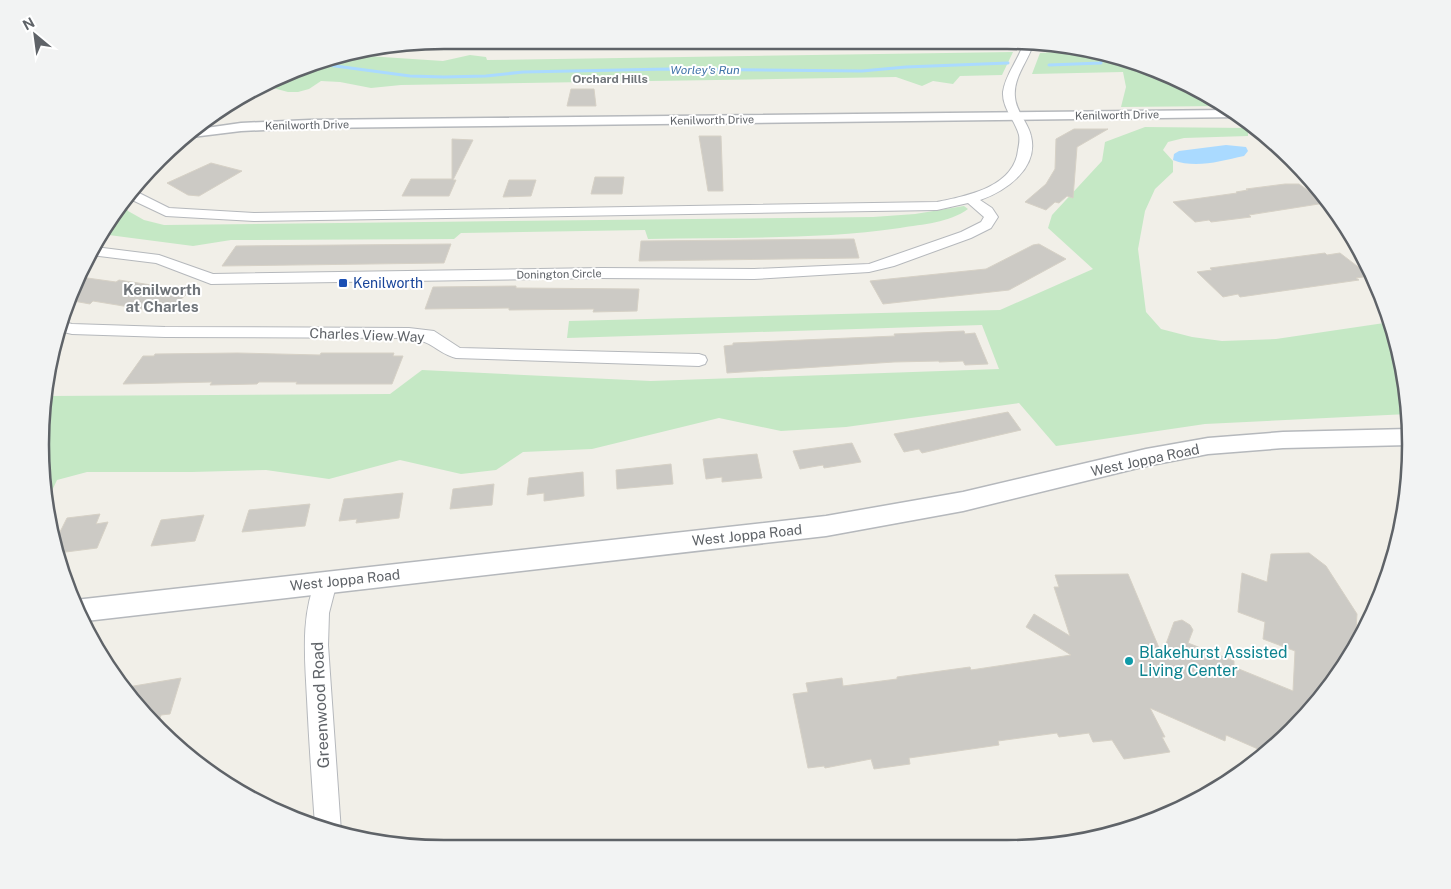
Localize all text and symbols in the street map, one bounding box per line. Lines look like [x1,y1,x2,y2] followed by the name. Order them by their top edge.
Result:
[10,10,60,60] north arrow
[20,14,37,33] text: N
[670,63,740,77] water label: Worley's Run
[572,72,648,86] district label: Orchard Hills
[1075,108,1159,122] street label: Kenilworth Drive
[670,113,754,127] street label: Kenilworth Drive
[265,118,349,132] street label: Kenilworth Drive
[516,267,602,281] street label: Donington Circle
[353,275,423,291] place label: Kenilworth
[337,277,349,289] marker: Kenilworth
[123,281,201,315] district label: Kenilworth at Charles
[309,325,425,345] street label: Charles View Way
[1089,441,1201,479] street label: West Joppa Road
[691,521,803,549] street label: West Joppa Road
[289,566,401,594] street label: West Joppa Road
[308,641,333,769] street label: Greenwood Road
[1139,643,1288,680] place label: Blakehurst Assisted Living Center
[1123,655,1135,667] marker: Blakehurst Assisted Living Center

